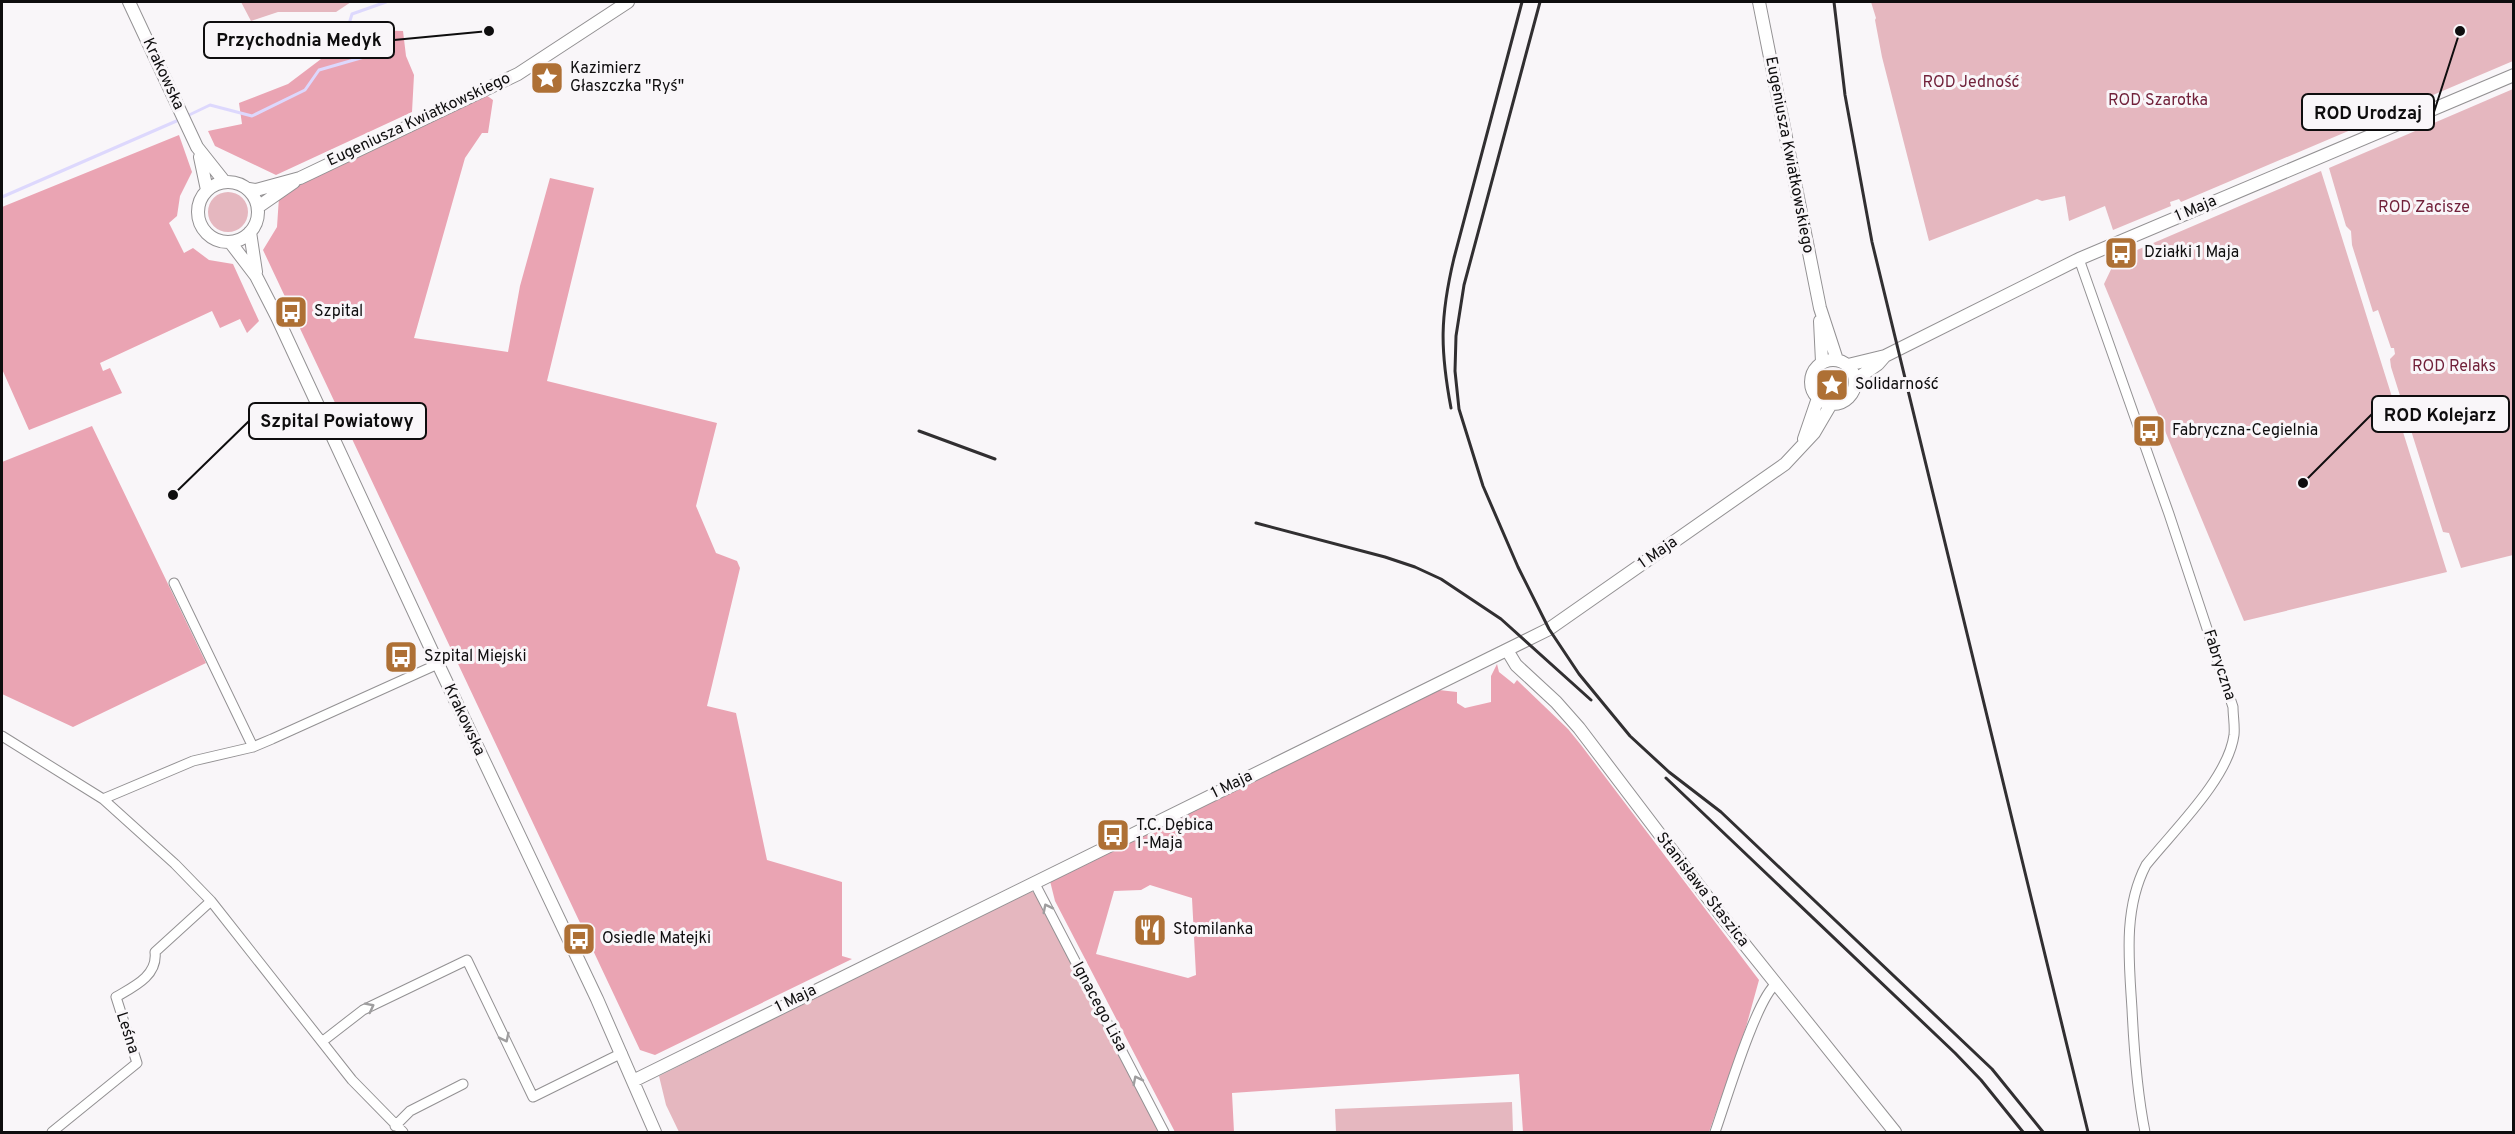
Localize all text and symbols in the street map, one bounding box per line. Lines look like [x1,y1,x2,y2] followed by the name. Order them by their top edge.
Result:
[204,22,394,58] callout: Przychodnia Medyk
[216,30,382,53] text: Przychodnia Medyk
[138,35,188,113] street label: Krakowska
[1760,55,1818,255] street label: Eugeniusza Kwiatkowskiego
[570,59,684,97] place label: Kazimierz Głaszczka "Ryś"
[529,60,565,96] place icon: Kazimierz Głaszczka "Ryś"
[324,69,514,171] street label: Eugeniusza Kwiatkowskiego
[1922,73,2020,93] park label: ROD Jedność
[2108,91,2208,111] park label: ROD Szarotka
[2302,94,2434,130] callout: ROD Urodzaj
[2314,103,2422,126] text: ROD Urodzaj
[2172,191,2220,227] street label: 1 Maja
[2378,198,2470,218] park label: ROD Zacisze
[2103,235,2139,271] bus stop icon: Działki 1 Maja
[2144,243,2239,263] place label: Działki 1 Maja
[273,294,309,330] bus stop icon: Szpital
[314,302,363,322] place label: Szpital
[2412,357,2496,377] park label: ROD Relaks
[1814,367,1850,403] place icon: Solidarność
[1855,375,1939,395] place label: Solidarność
[2372,396,2509,432] callout: ROD Kolejarz
[249,403,426,439] callout: Szpital Powiatowy
[2384,405,2496,428] text: ROD Kolejarz
[260,411,414,434] text: Szpital Powiatowy
[2131,413,2167,449] bus stop icon: Fabryczna-Cegielnia
[2172,421,2318,441] place label: Fabryczna-Cegielnia
[1634,532,1682,574] street label: 1 Maja
[2198,627,2240,703] street label: Fabryczna
[383,639,419,675] bus stop icon: Szpital Miejski
[424,647,527,667] place label: Szpital Miejski
[439,681,489,759] street label: Krakowska
[1208,766,1256,804] street label: 1 Maja
[1136,816,1213,854] place label: T.C. Dębica 1-Maja
[1095,817,1131,853] bus stop icon: T.C. Dębica 1-Maja
[1651,829,1753,951] street label: Stanisława Staszica
[1043,903,1054,914] one-way arrow
[1132,912,1168,948] restaurant icon: Stomilanka
[1173,920,1253,940] place label: Stomilanka
[561,921,597,957] bus stop icon: Osiedle Matejki
[602,929,711,949] place label: Osiedle Matejki
[1067,959,1131,1055] street label: Ignacego Lisa
[772,980,820,1018] street label: 1 Maja
[363,1003,374,1014] one-way arrow
[111,1010,143,1056] street label: Leśna
[497,1032,509,1043] one-way arrow
[1133,1076,1144,1087] one-way arrow

